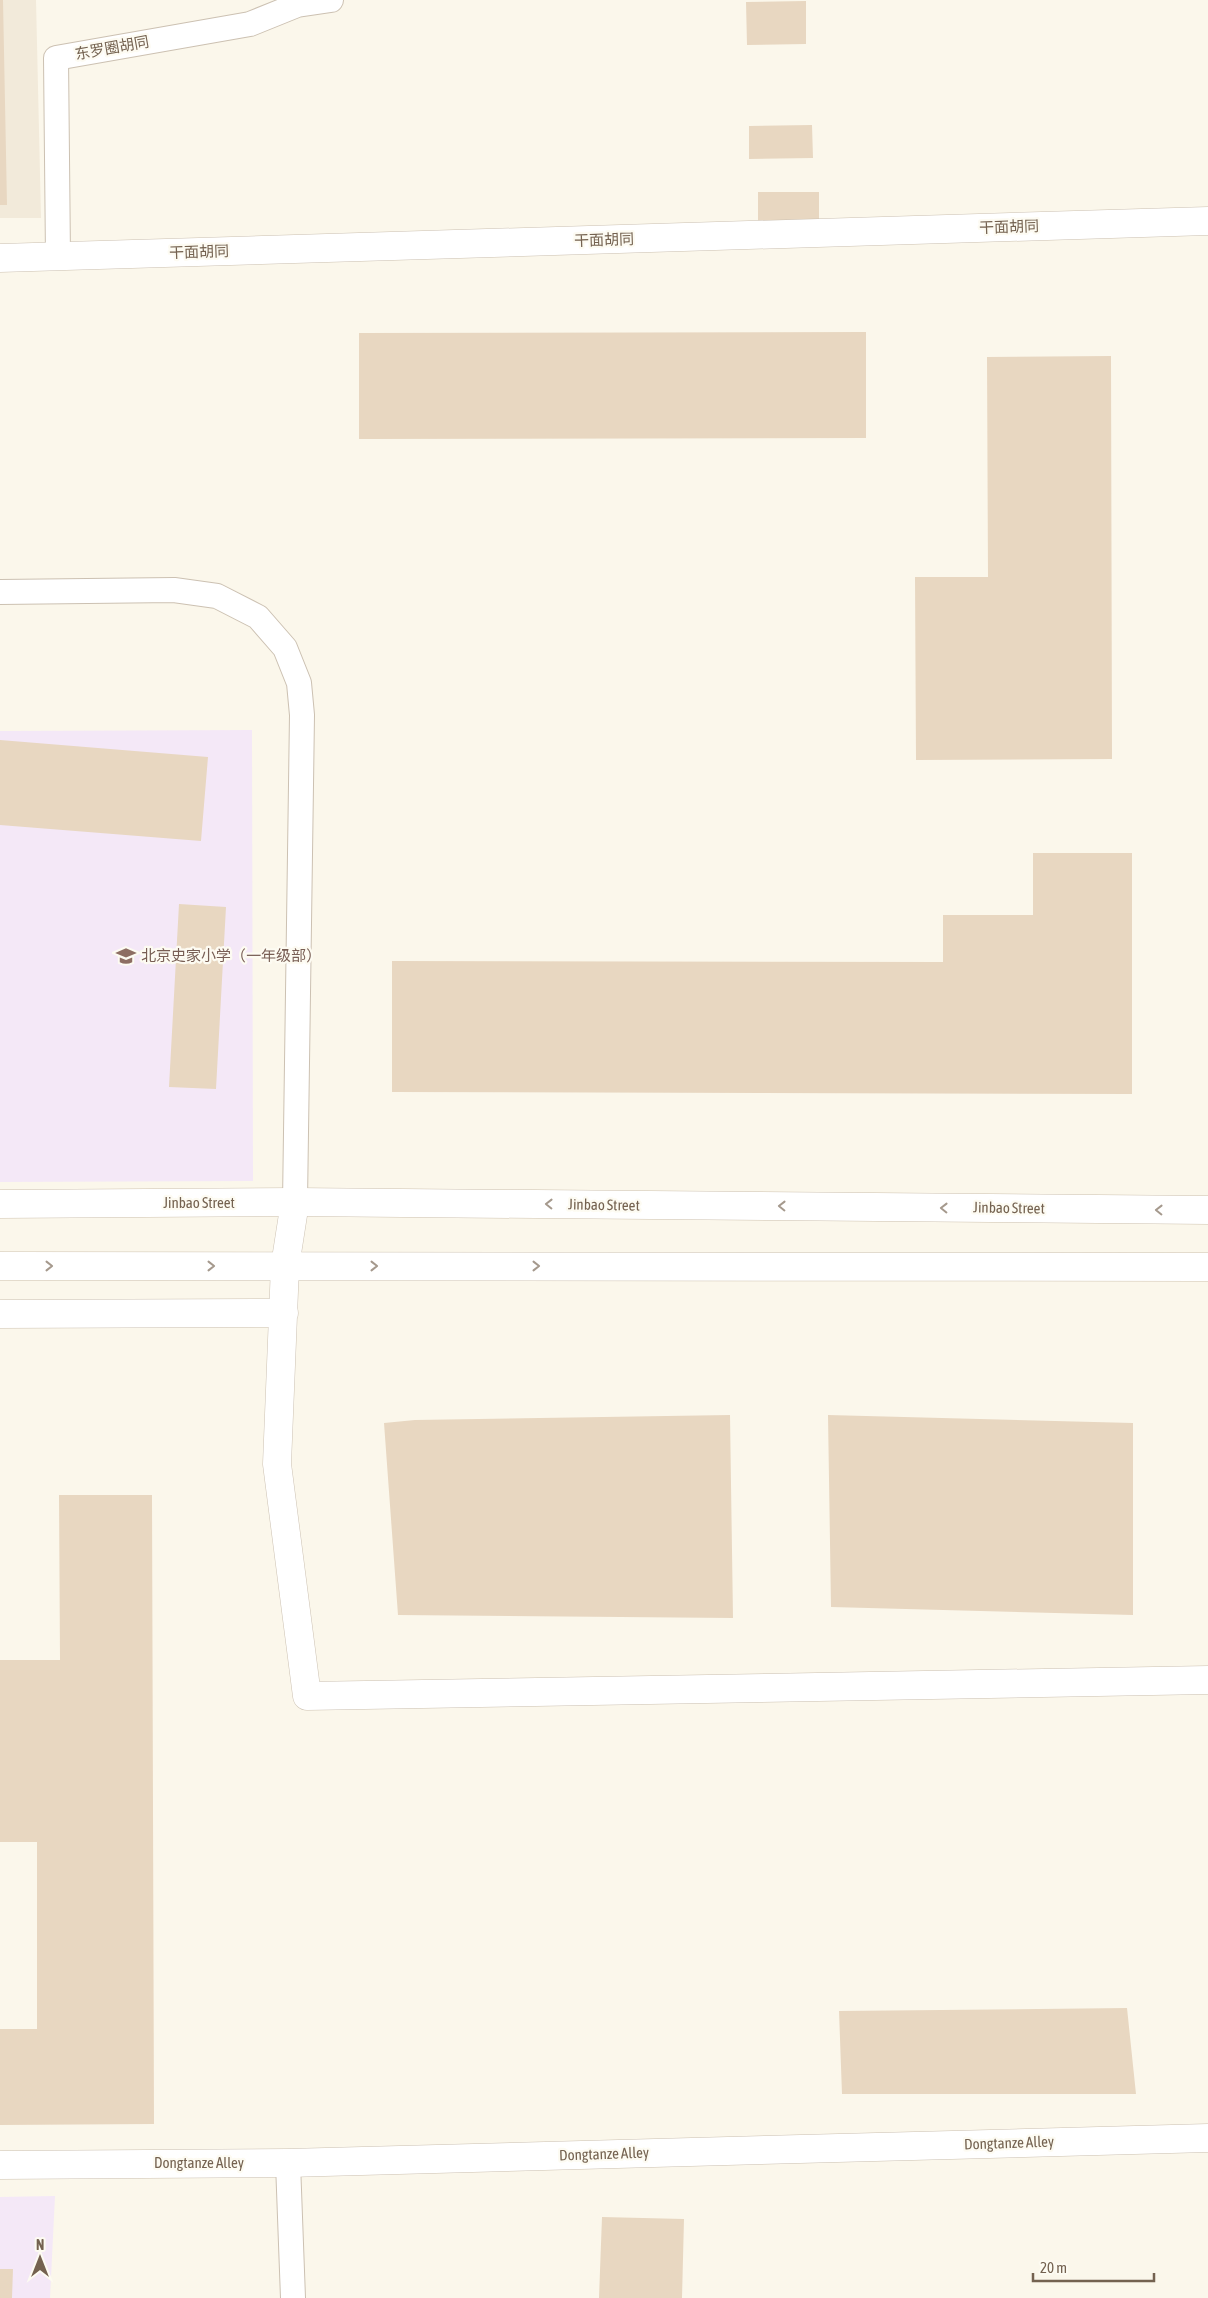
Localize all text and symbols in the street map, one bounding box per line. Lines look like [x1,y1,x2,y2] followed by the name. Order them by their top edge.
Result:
[73,33,150,62] street label: 东罗圈胡同
[979,217,1039,236] street label: 干面胡同
[574,230,634,249] street label: 干面胡同
[169,242,229,261] street label: 干面胡同
[115,945,137,967] school or university icon: 北京史家小学（一年级部）
[141,947,321,964] place label: 北京史家小学（一年级部）
[163,1194,235,1211] street label: Jinbao Street
[568,1195,640,1214] street label: Jinbao Street
[973,1198,1045,1217] street label: Jinbao Street
[545,1199,553,1209] one-way arrow
[778,1201,786,1211] one-way arrow
[940,1203,948,1213] one-way arrow
[1155,1205,1163,1215] one-way arrow
[45,1261,53,1271] one-way arrow
[208,1261,215,1271] one-way arrow
[370,1261,378,1271] one-way arrow
[532,1261,540,1271] one-way arrow
[964,2132,1054,2153] street label: Dongtanze Alley
[559,2143,649,2164] street label: Dongtanze Alley
[154,2154,244,2171] street label: Dongtanze Alley
[15,2233,65,2283] north arrow
[36,2237,44,2253] text: N
[1033,2250,1154,2282] scale bar
[1040,2259,1067,2276] text: 20 m

